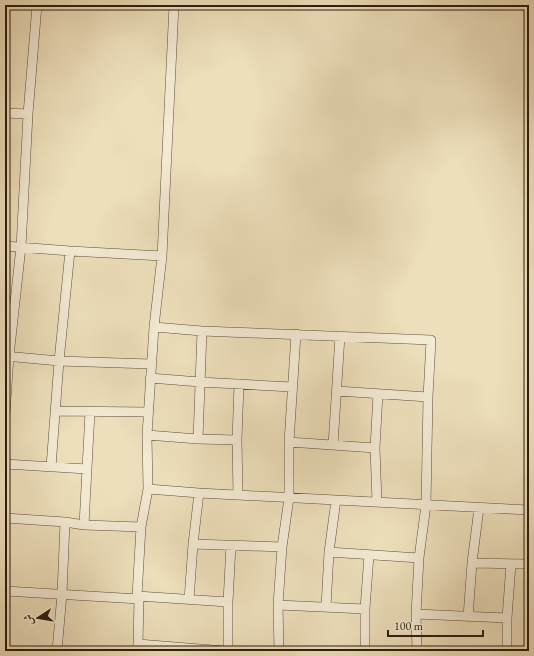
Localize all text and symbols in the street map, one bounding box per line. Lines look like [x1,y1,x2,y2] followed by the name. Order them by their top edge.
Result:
[18,598,58,638] north arrow
[388,612,483,638] scale bar
[20,613,36,627] text: ش
[394,618,424,634] text: 100 m

